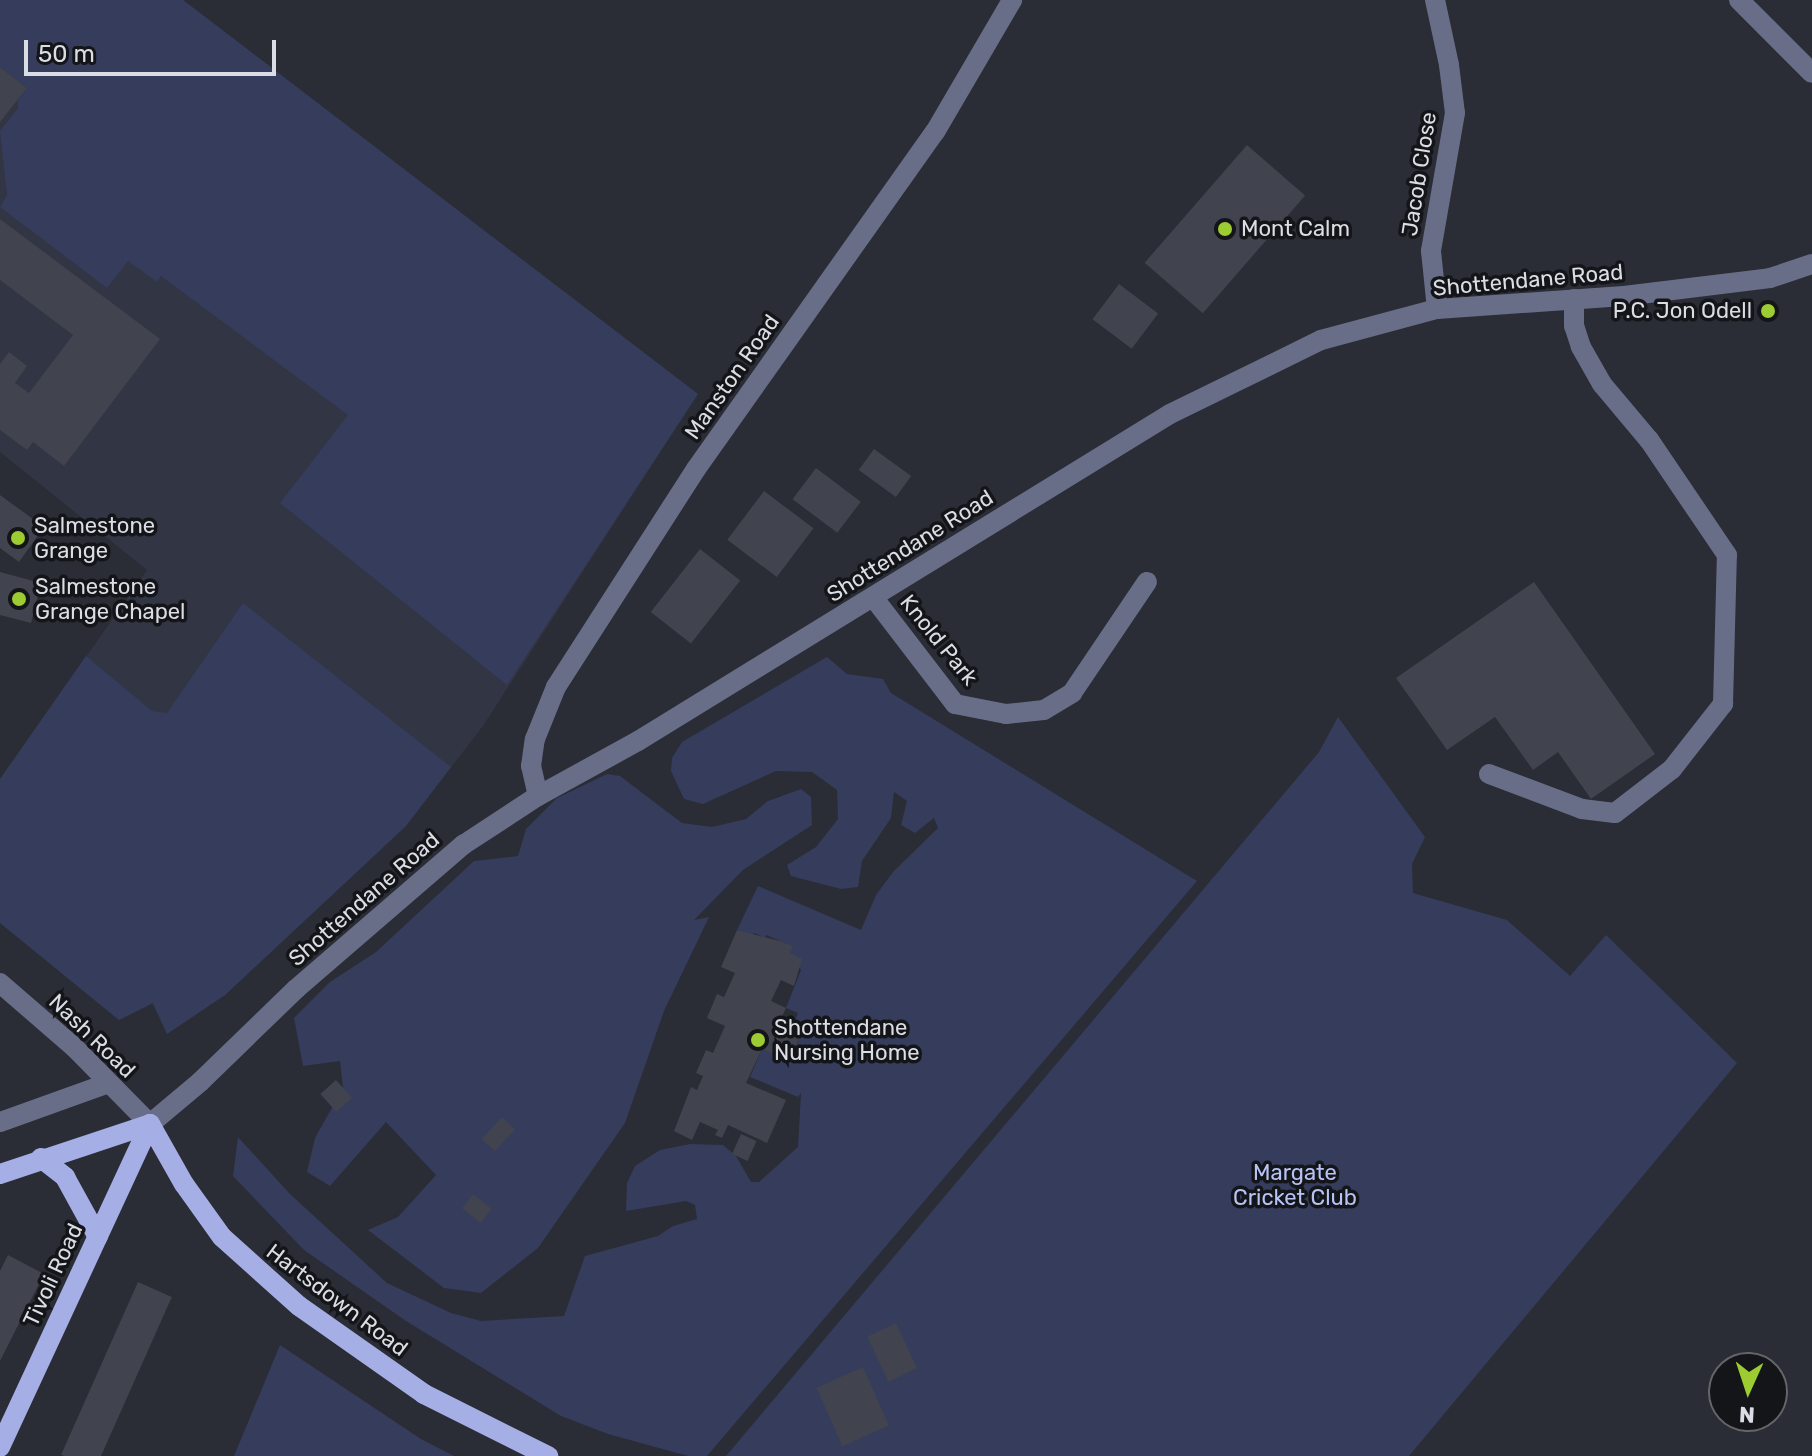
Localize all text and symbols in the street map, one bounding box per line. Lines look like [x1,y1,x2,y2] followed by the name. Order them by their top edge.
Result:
[28,24,280,74] scale bar
[38,40,95,68] text: 50 m
[1396,110,1442,238] street label: Jacob Close
[1241,216,1350,242] place label: Mont Calm
[1216,220,1234,238] marker: Mont Calm
[1432,259,1624,301] street label: Shottendane Road
[1613,298,1752,324] place label: P.C. Jon Odell
[1759,302,1777,320] marker: P.C. Jon Odell
[679,310,785,444] street label: Manston Road
[822,484,998,608] street label: Shottendane Road
[34,512,155,564] place label: Salmestone Grange
[9,529,27,547] marker: Salmestone Grange
[35,573,185,624] place label: Salmestone Grange Chapel
[895,589,983,691] street label: Knold Park
[10,590,28,608] marker: Salmestone Grange Chapel
[283,826,445,972] street label: Shottendane Road
[43,988,141,1084] street label: Nash Road
[774,1014,920,1066] place label: Shottendane Nursing Home
[749,1031,767,1049] marker: Shottendane Nursing Home
[1233,1159,1357,1210] park label: Margate Cricket Club
[18,1219,88,1331] street label: Tivoli Road
[261,1238,413,1362] street label: Hartsdown Road
[1708,1352,1788,1432] north arrow
[1738,1401,1755,1428] text: N

